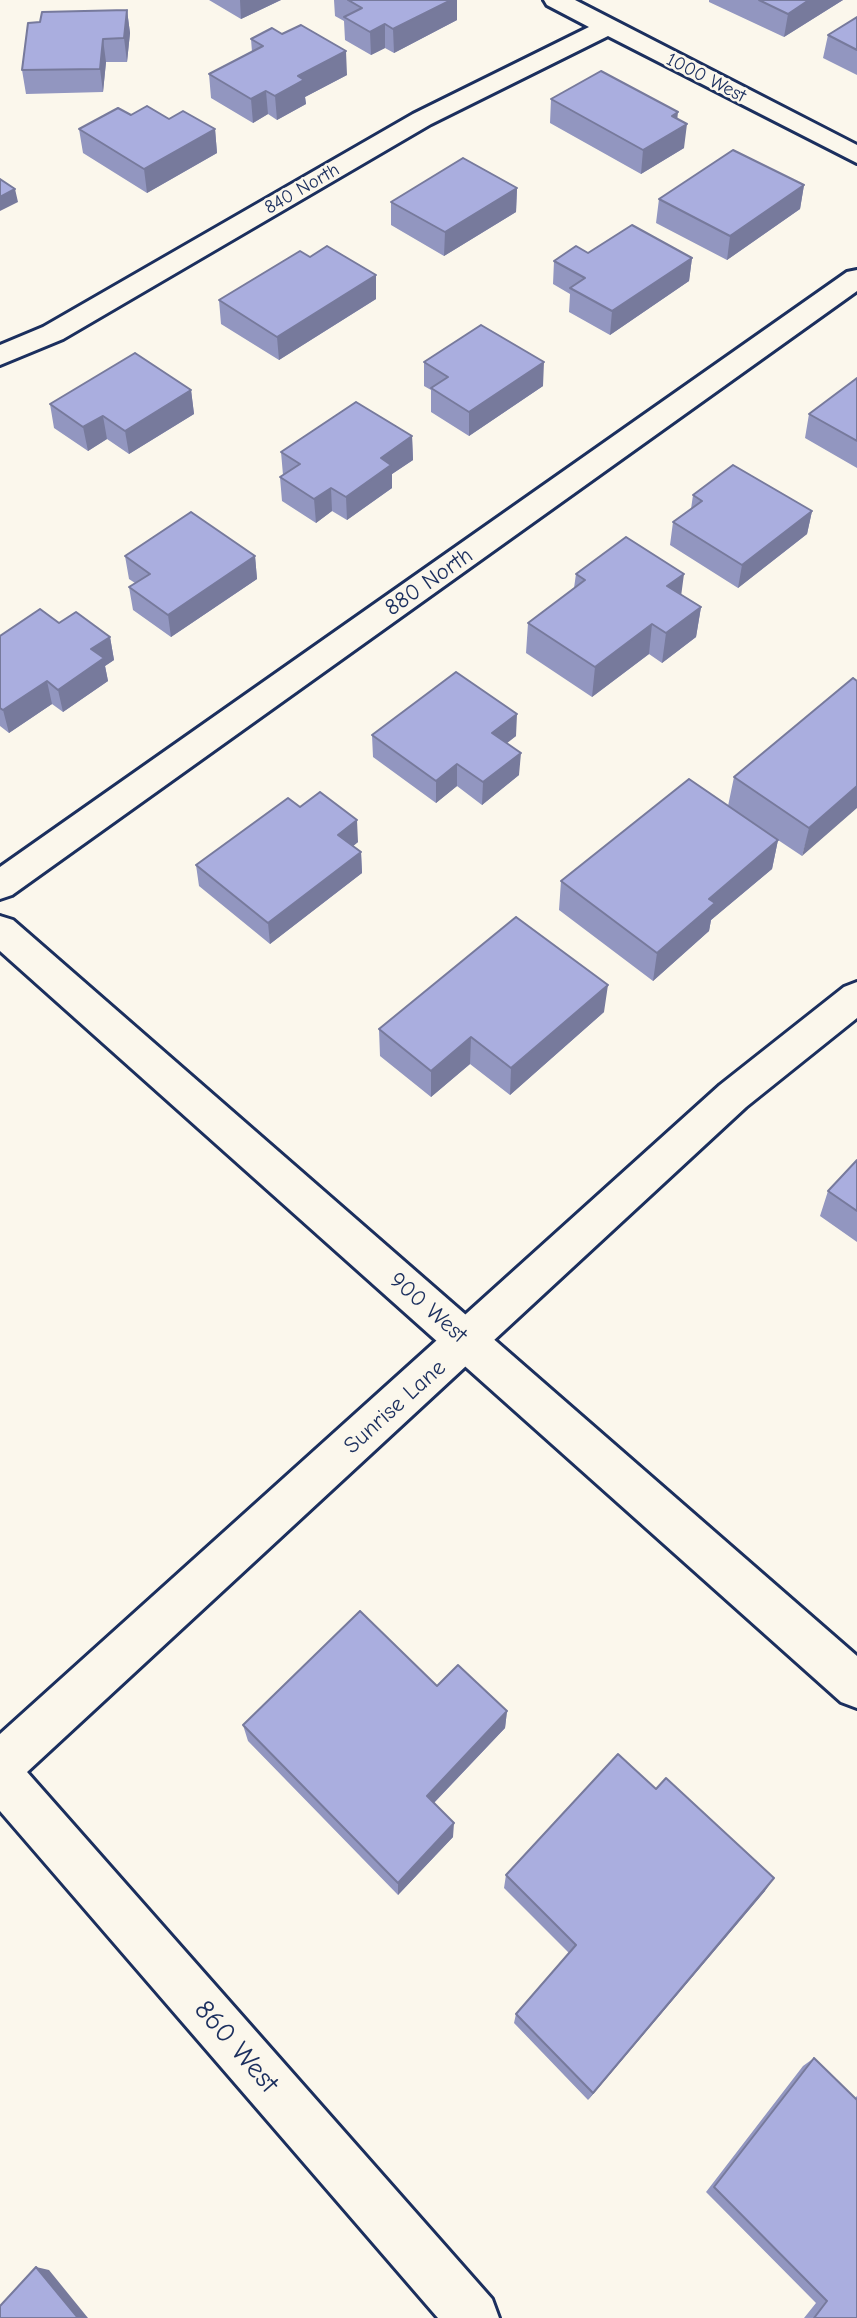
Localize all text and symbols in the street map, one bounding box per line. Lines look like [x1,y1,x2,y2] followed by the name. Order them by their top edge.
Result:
[662,48,750,108] street label: 1000 West
[261,158,343,220] street label: 840 North
[380,542,478,622] street label: 880 North
[383,1267,473,1349] street label: 900 West
[338,1354,452,1460] street label: Sunrise Lane
[187,1994,285,2100] street label: 860 West

